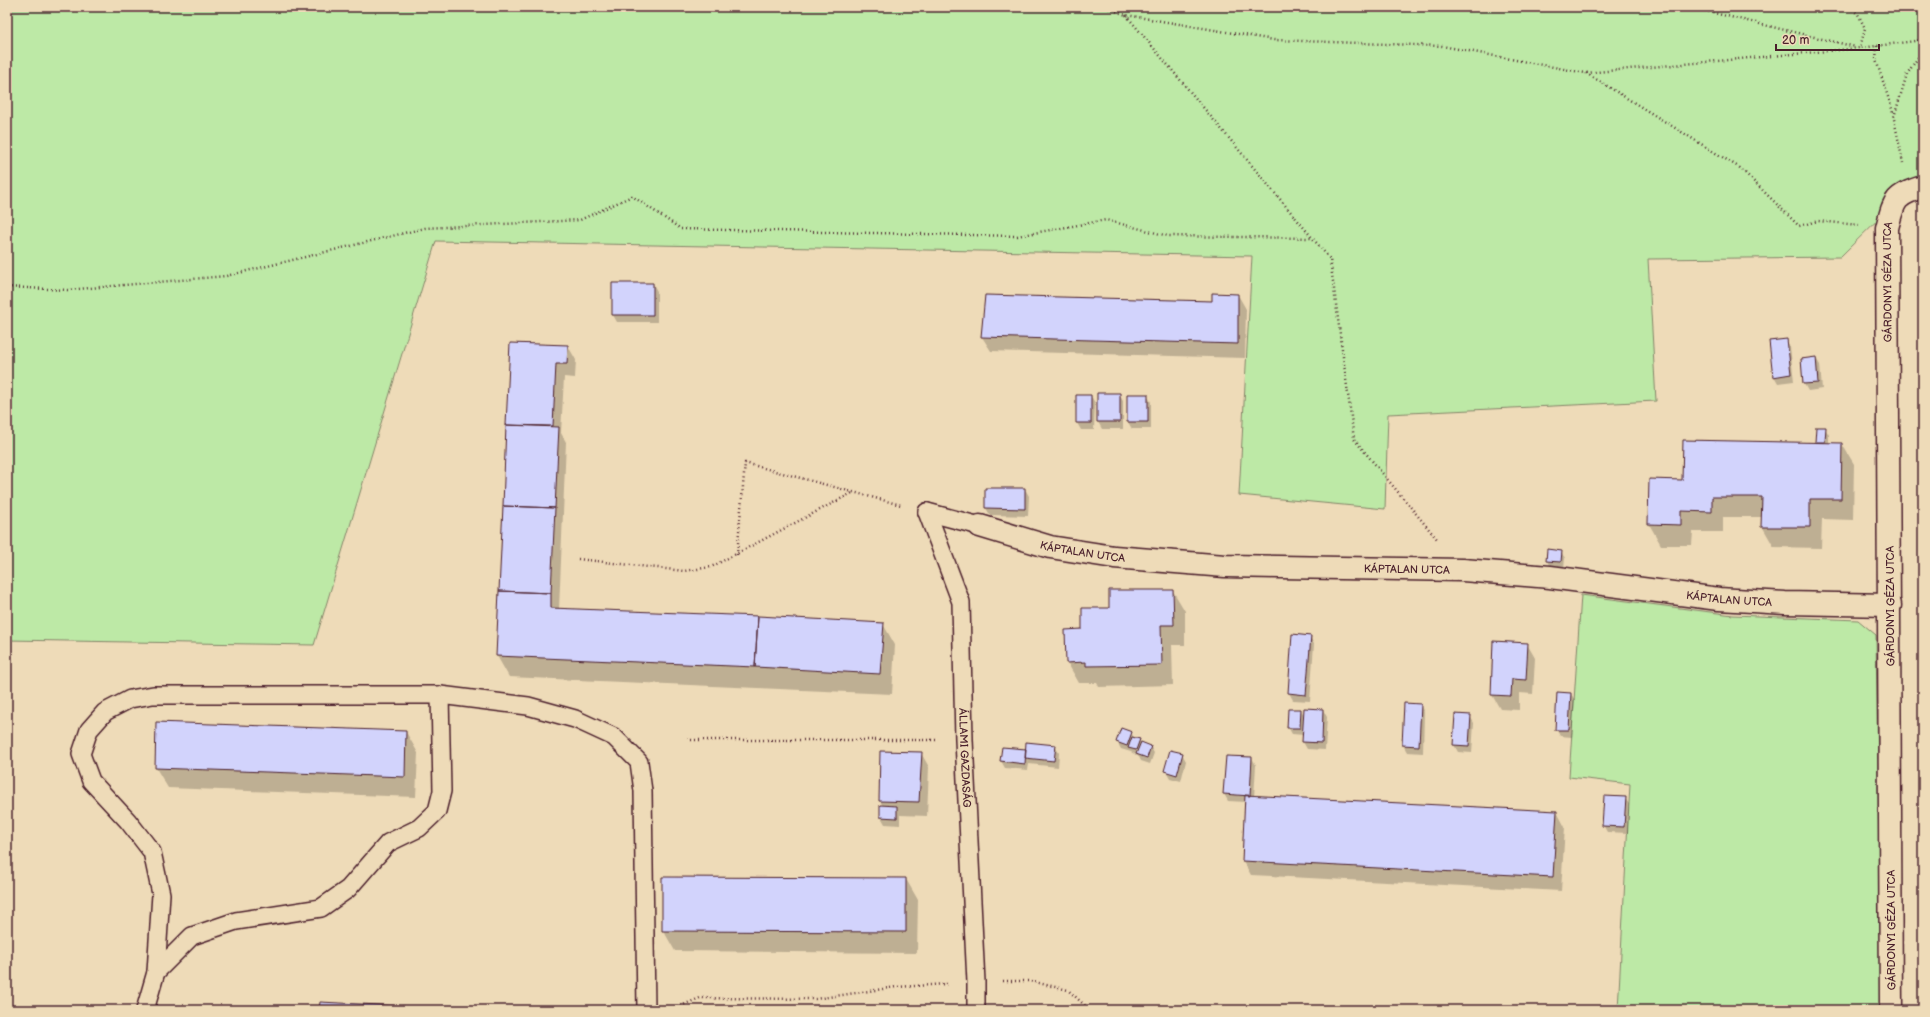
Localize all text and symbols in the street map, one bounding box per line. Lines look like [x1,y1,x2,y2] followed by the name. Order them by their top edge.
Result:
[1776,26,1879,52] scale bar
[1782,33,1809,48] text: 20 m
[1880,220,1895,342] street label: GÁRDONYI GÉZA UTCA
[1038,538,1126,565] street label: KÁPTALAN UTCA
[1883,546,1897,666] street label: GÁRDONYI GÉZA UTCA
[1364,561,1450,577] street label: KÁPTALAN UTCA
[1685,589,1773,609] street label: KÁPTALAN UTCA
[956,708,974,808] street label: ÁLLAMI GAZDASÁG
[1884,870,1898,990] street label: GÁRDONYI GÉZA UTCA

